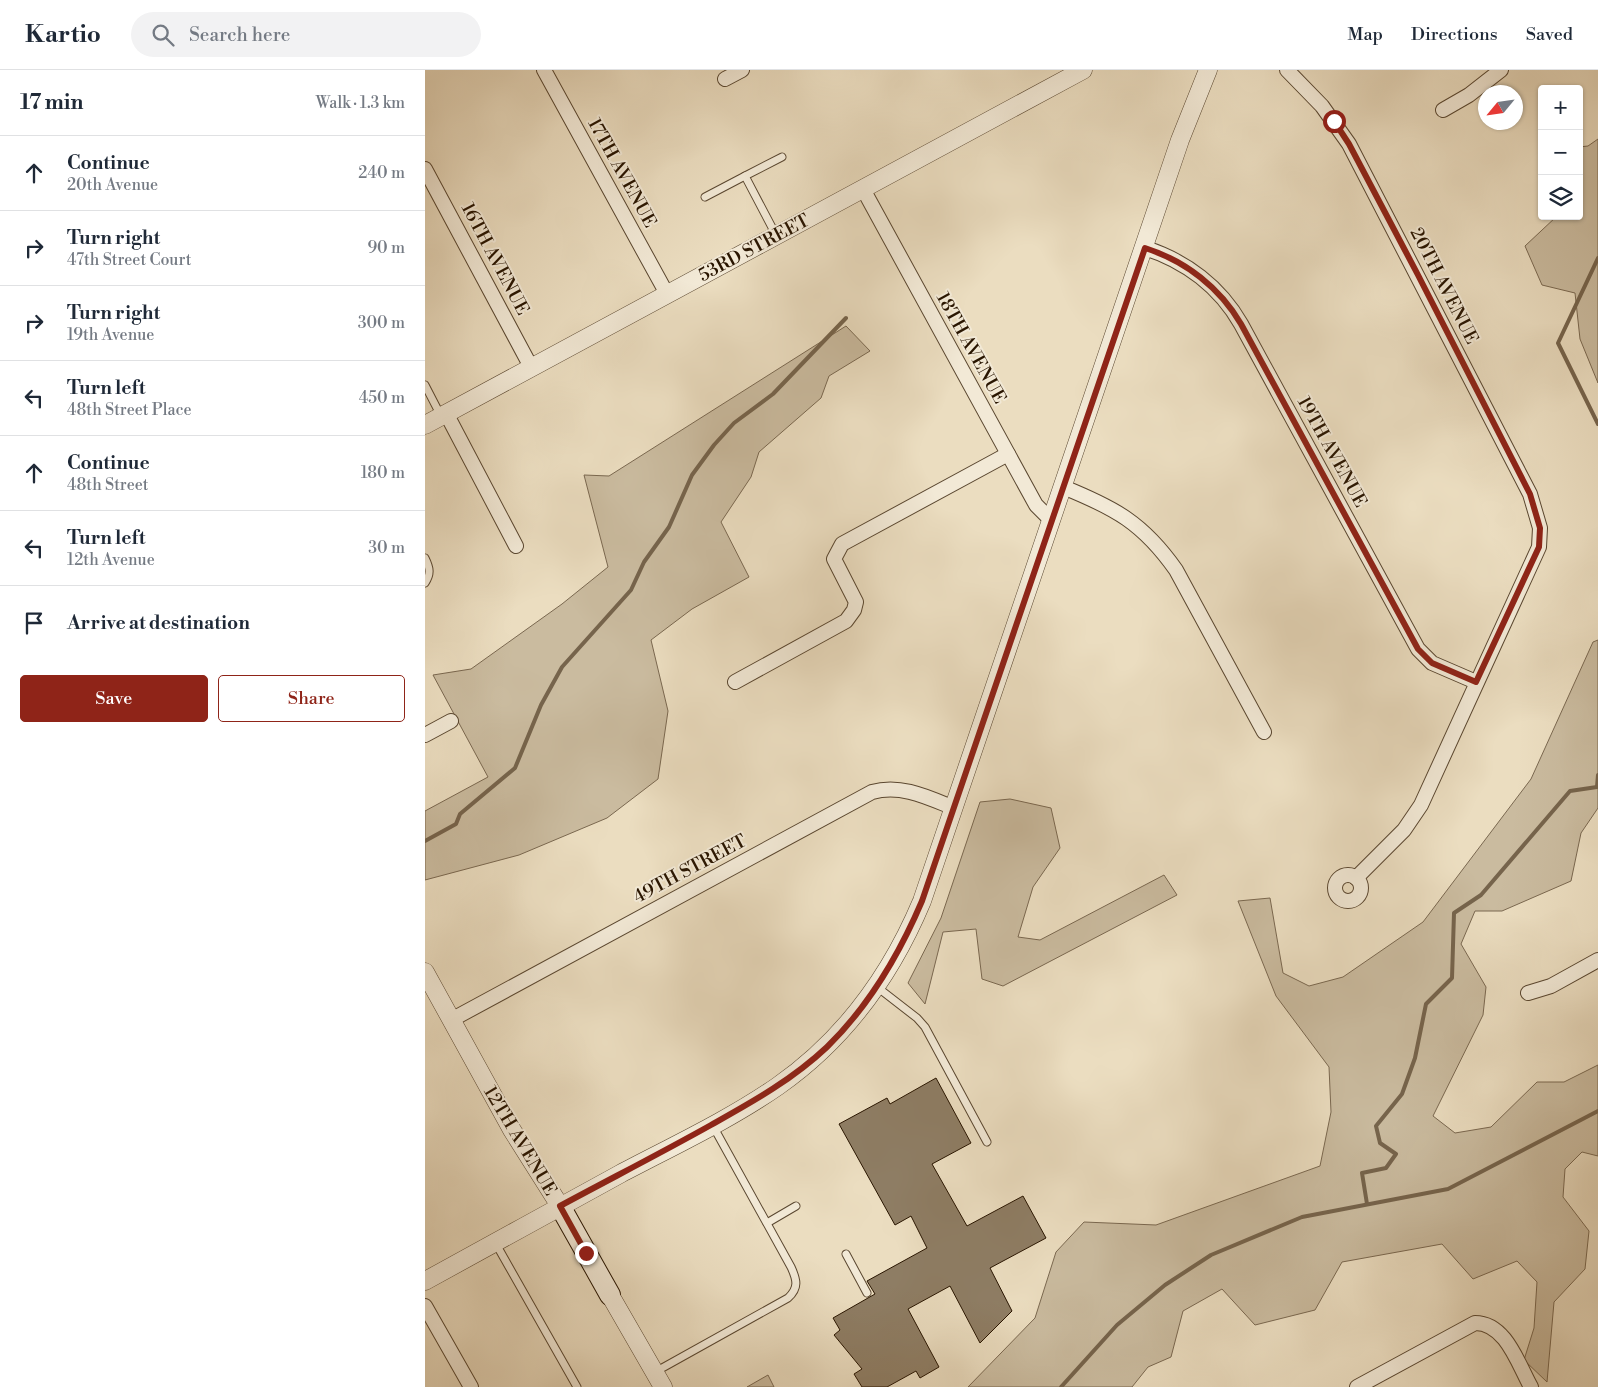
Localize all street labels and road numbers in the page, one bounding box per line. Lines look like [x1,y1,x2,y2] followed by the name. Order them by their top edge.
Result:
[583,114,661,232] street label: 17TH AVENUE
[456,199,534,319] street label: 16TH AVENUE
[694,209,814,287] street label: 53RD STREET
[1405,224,1483,348] street label: 20TH AVENUE
[931,288,1011,408] street label: 18TH AVENUE
[1292,392,1372,512] street label: 19TH AVENUE
[629,829,751,909] street label: 49TH STREET
[478,1082,562,1200] street label: 12TH AVENUE

